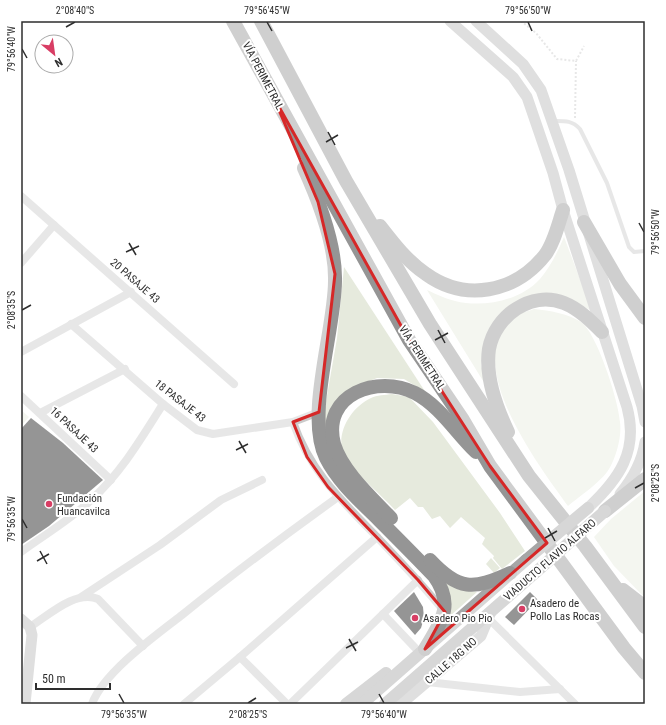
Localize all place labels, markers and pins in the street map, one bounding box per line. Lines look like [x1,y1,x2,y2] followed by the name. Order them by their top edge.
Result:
[57,492,110,518] place label: Fundación Huancavilca
[44,499,54,509] marker: Fundación Huancavilca
[530,597,599,623] place label: Asadero de Pollo Las Rocas
[517,604,527,614] marker: Asadero de Pollo Las Rocas
[423,612,493,625] place label: Asadero Pio Pio
[410,613,420,623] marker: Asadero Pio Pio

